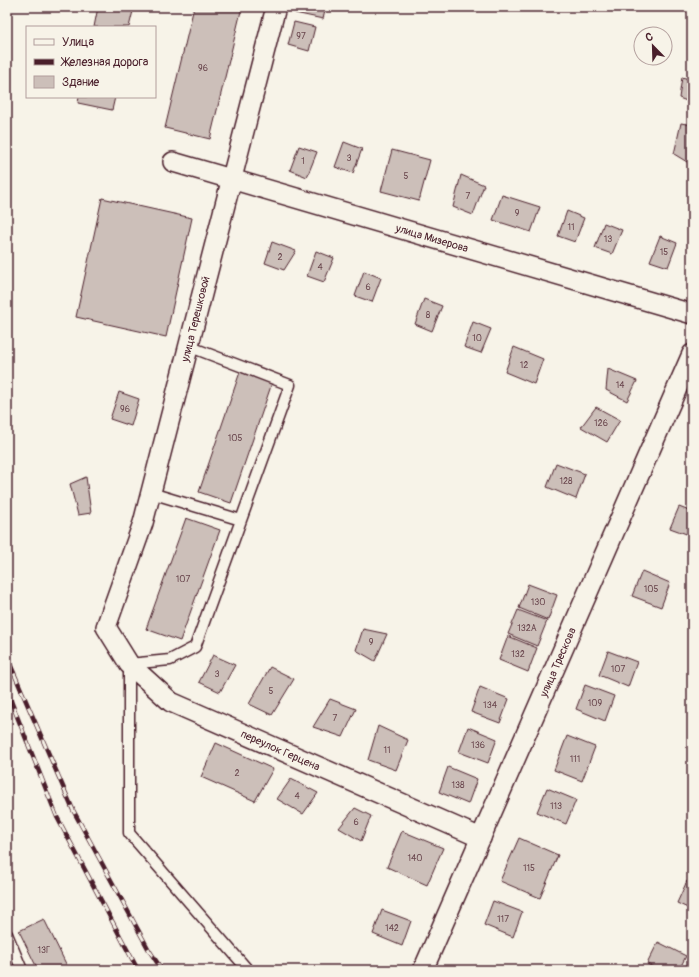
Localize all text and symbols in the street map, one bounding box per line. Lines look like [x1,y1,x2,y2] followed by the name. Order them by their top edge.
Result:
[26,26,156,98] legend
[633,26,673,66] north arrow
[644,30,655,45] text: С
[296,31,306,42] house number: 97
[62,35,94,50] text: Улица
[60,55,149,70] text: Железная дорога
[198,63,208,74] house number: 96
[62,75,99,90] text: Здание
[346,153,352,164] house number: 3
[301,156,305,167] house number: 1
[404,171,409,182] house number: 5
[466,191,471,202] house number: 7
[515,208,520,219] house number: 9
[393,221,470,255] street label: улица Мизерова
[567,222,575,233] house number: 11
[604,234,612,245] house number: 13
[660,247,668,258] house number: 15
[277,252,283,263] house number: 2
[317,262,323,273] house number: 4
[178,275,212,364] street label: улица Терешковой
[365,282,371,293] house number: 6
[426,310,431,321] house number: 8
[472,333,482,344] house number: 10
[520,360,528,371] house number: 12
[616,380,625,391] house number: 14
[120,404,130,415] house number: 96
[594,418,608,429] house number: 126
[228,433,242,444] house number: 105
[559,476,573,487] house number: 128
[176,574,190,585] house number: 107
[644,584,658,595] house number: 105
[531,597,545,608] house number: 130
[517,623,537,634] house number: 132А
[537,626,579,700] street label: улица Трескова
[369,637,374,648] house number: 9
[511,649,525,660] house number: 132
[611,664,625,675] house number: 107
[214,669,220,680] house number: 3
[269,686,274,697] house number: 5
[588,698,603,709] house number: 109
[483,700,498,711] house number: 134
[333,713,338,724] house number: 7
[239,727,322,774] street label: переулок Герцена
[471,740,485,751] house number: 136
[383,745,391,756] house number: 11
[570,754,580,765] house number: 111
[234,768,240,779] house number: 2
[451,780,465,791] house number: 138
[294,791,300,802] house number: 4
[550,801,562,812] house number: 113
[353,817,359,828] house number: 6
[408,853,422,864] house number: 140
[523,863,535,874] house number: 115
[497,914,509,925] house number: 117
[385,923,399,934] house number: 142
[38,945,50,956] house number: 13Г

